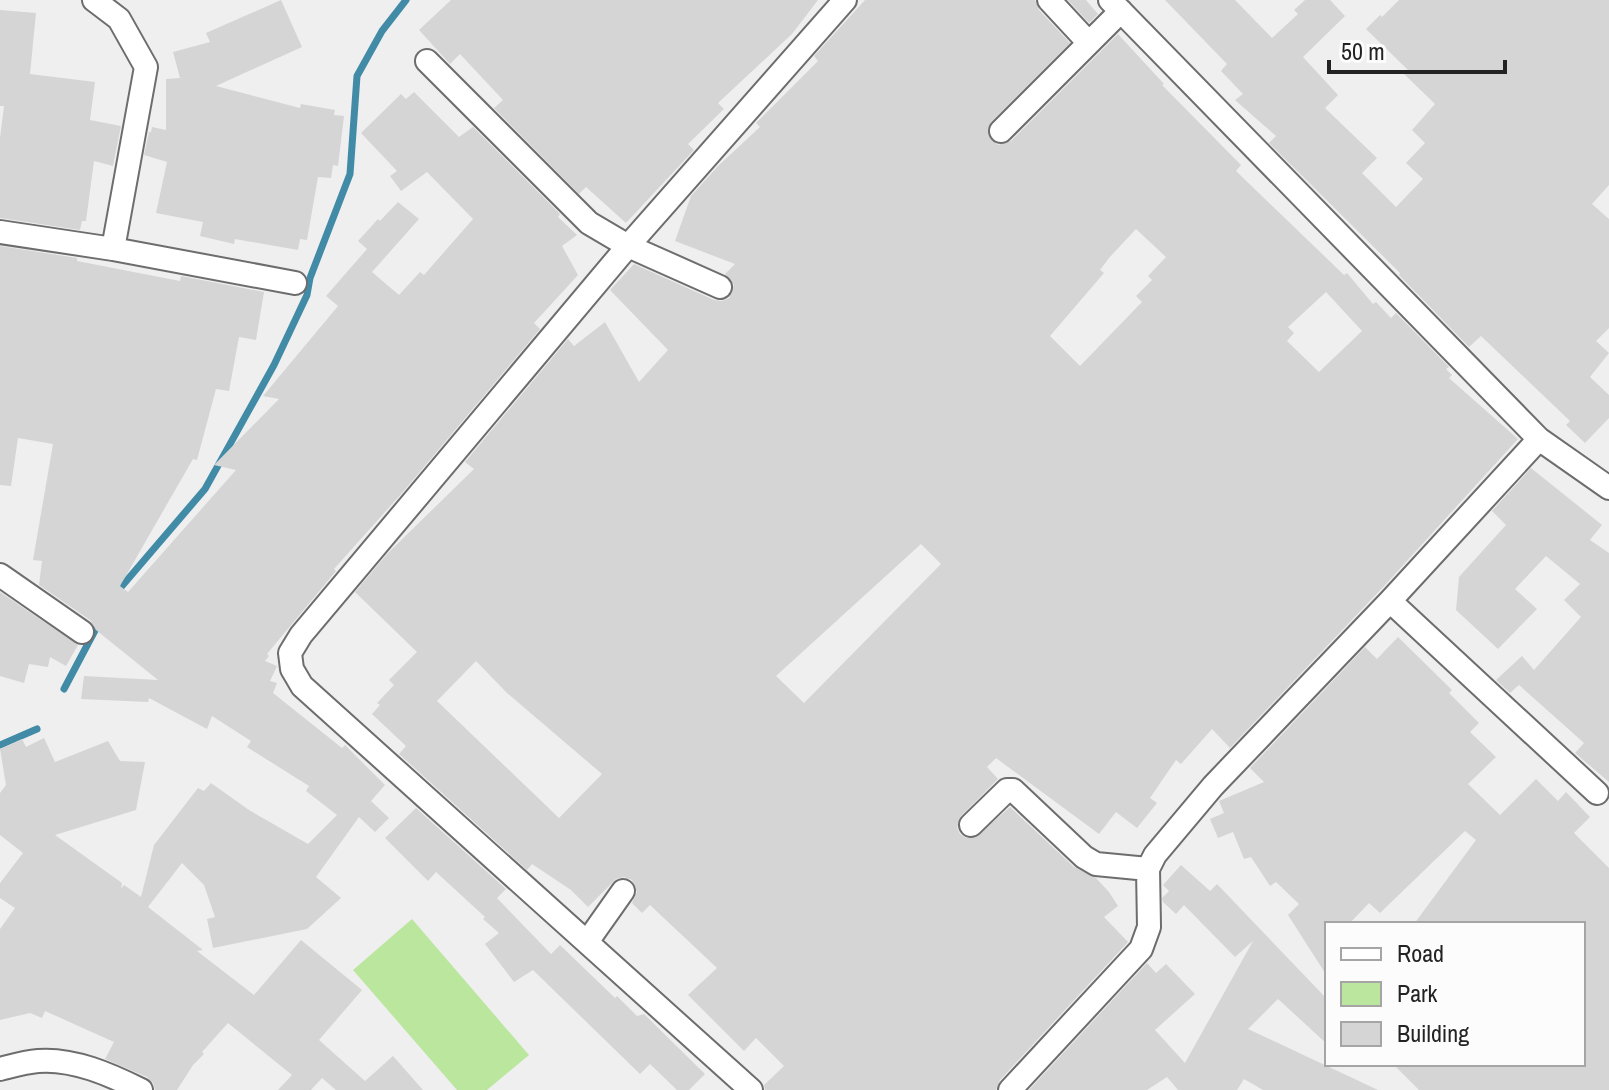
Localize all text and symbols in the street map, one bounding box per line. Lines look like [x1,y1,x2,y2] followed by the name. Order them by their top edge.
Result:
[1329,24,1505,74] scale bar
[1341,35,1385,67] text: 50 m
[1325,922,1585,1066] legend
[1397,937,1444,969] text: Road
[1397,977,1438,1009] text: Park
[1397,1017,1469,1049] text: Building

